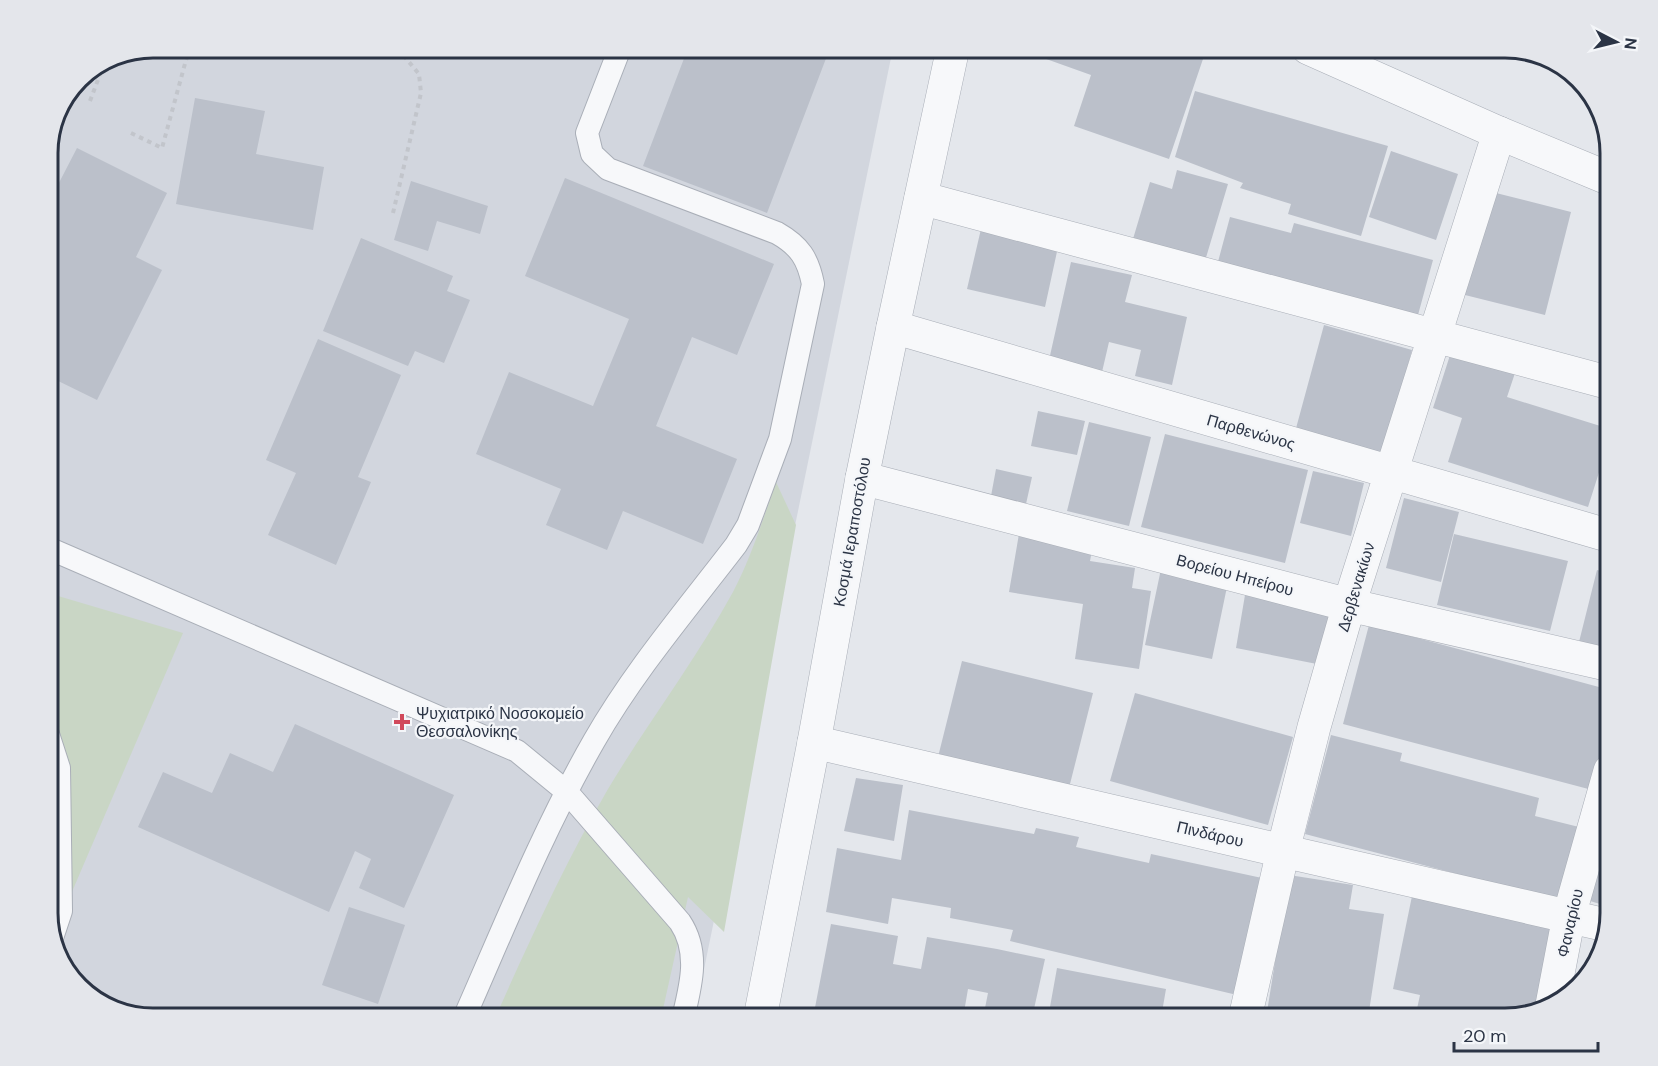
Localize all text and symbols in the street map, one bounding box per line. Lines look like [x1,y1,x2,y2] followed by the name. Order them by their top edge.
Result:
[1586,12,1646,72] north arrow
[1619,37,1642,51] text: N
[1204,409,1298,455] street label: Παρθενώνος
[829,456,875,608] street label: Κοσμά Ιεραποστόλου
[1332,540,1380,634] street label: Δερβενακίων
[1174,549,1296,601] street label: Βορείου Ηπείρου
[416,703,584,742] place label: Ψυχιατρικό Νοσοκομείο Θεσσαλονίκης
[393,713,411,731] marker: Ψυχιατρικό Νοσοκομείο Θεσσαλονίκης
[1175,816,1245,852] street label: Πινδάρου
[1552,887,1588,959] street label: Φαναρίου
[1454,1015,1598,1053] scale bar
[1463,1024,1506,1048] text: 20 m

